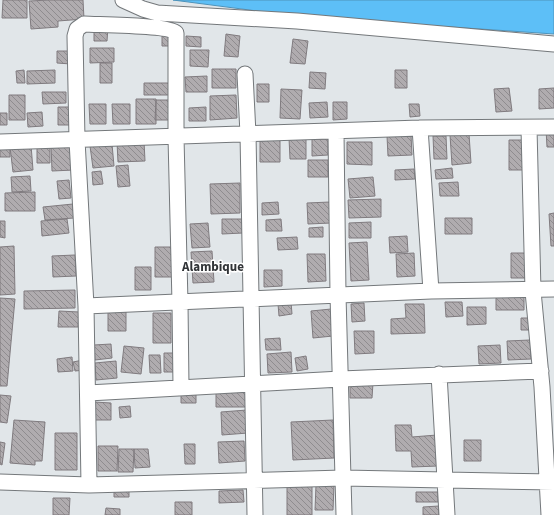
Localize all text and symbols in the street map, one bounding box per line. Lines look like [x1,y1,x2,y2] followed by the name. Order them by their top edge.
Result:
[181,258,244,276] district label: Alambique

